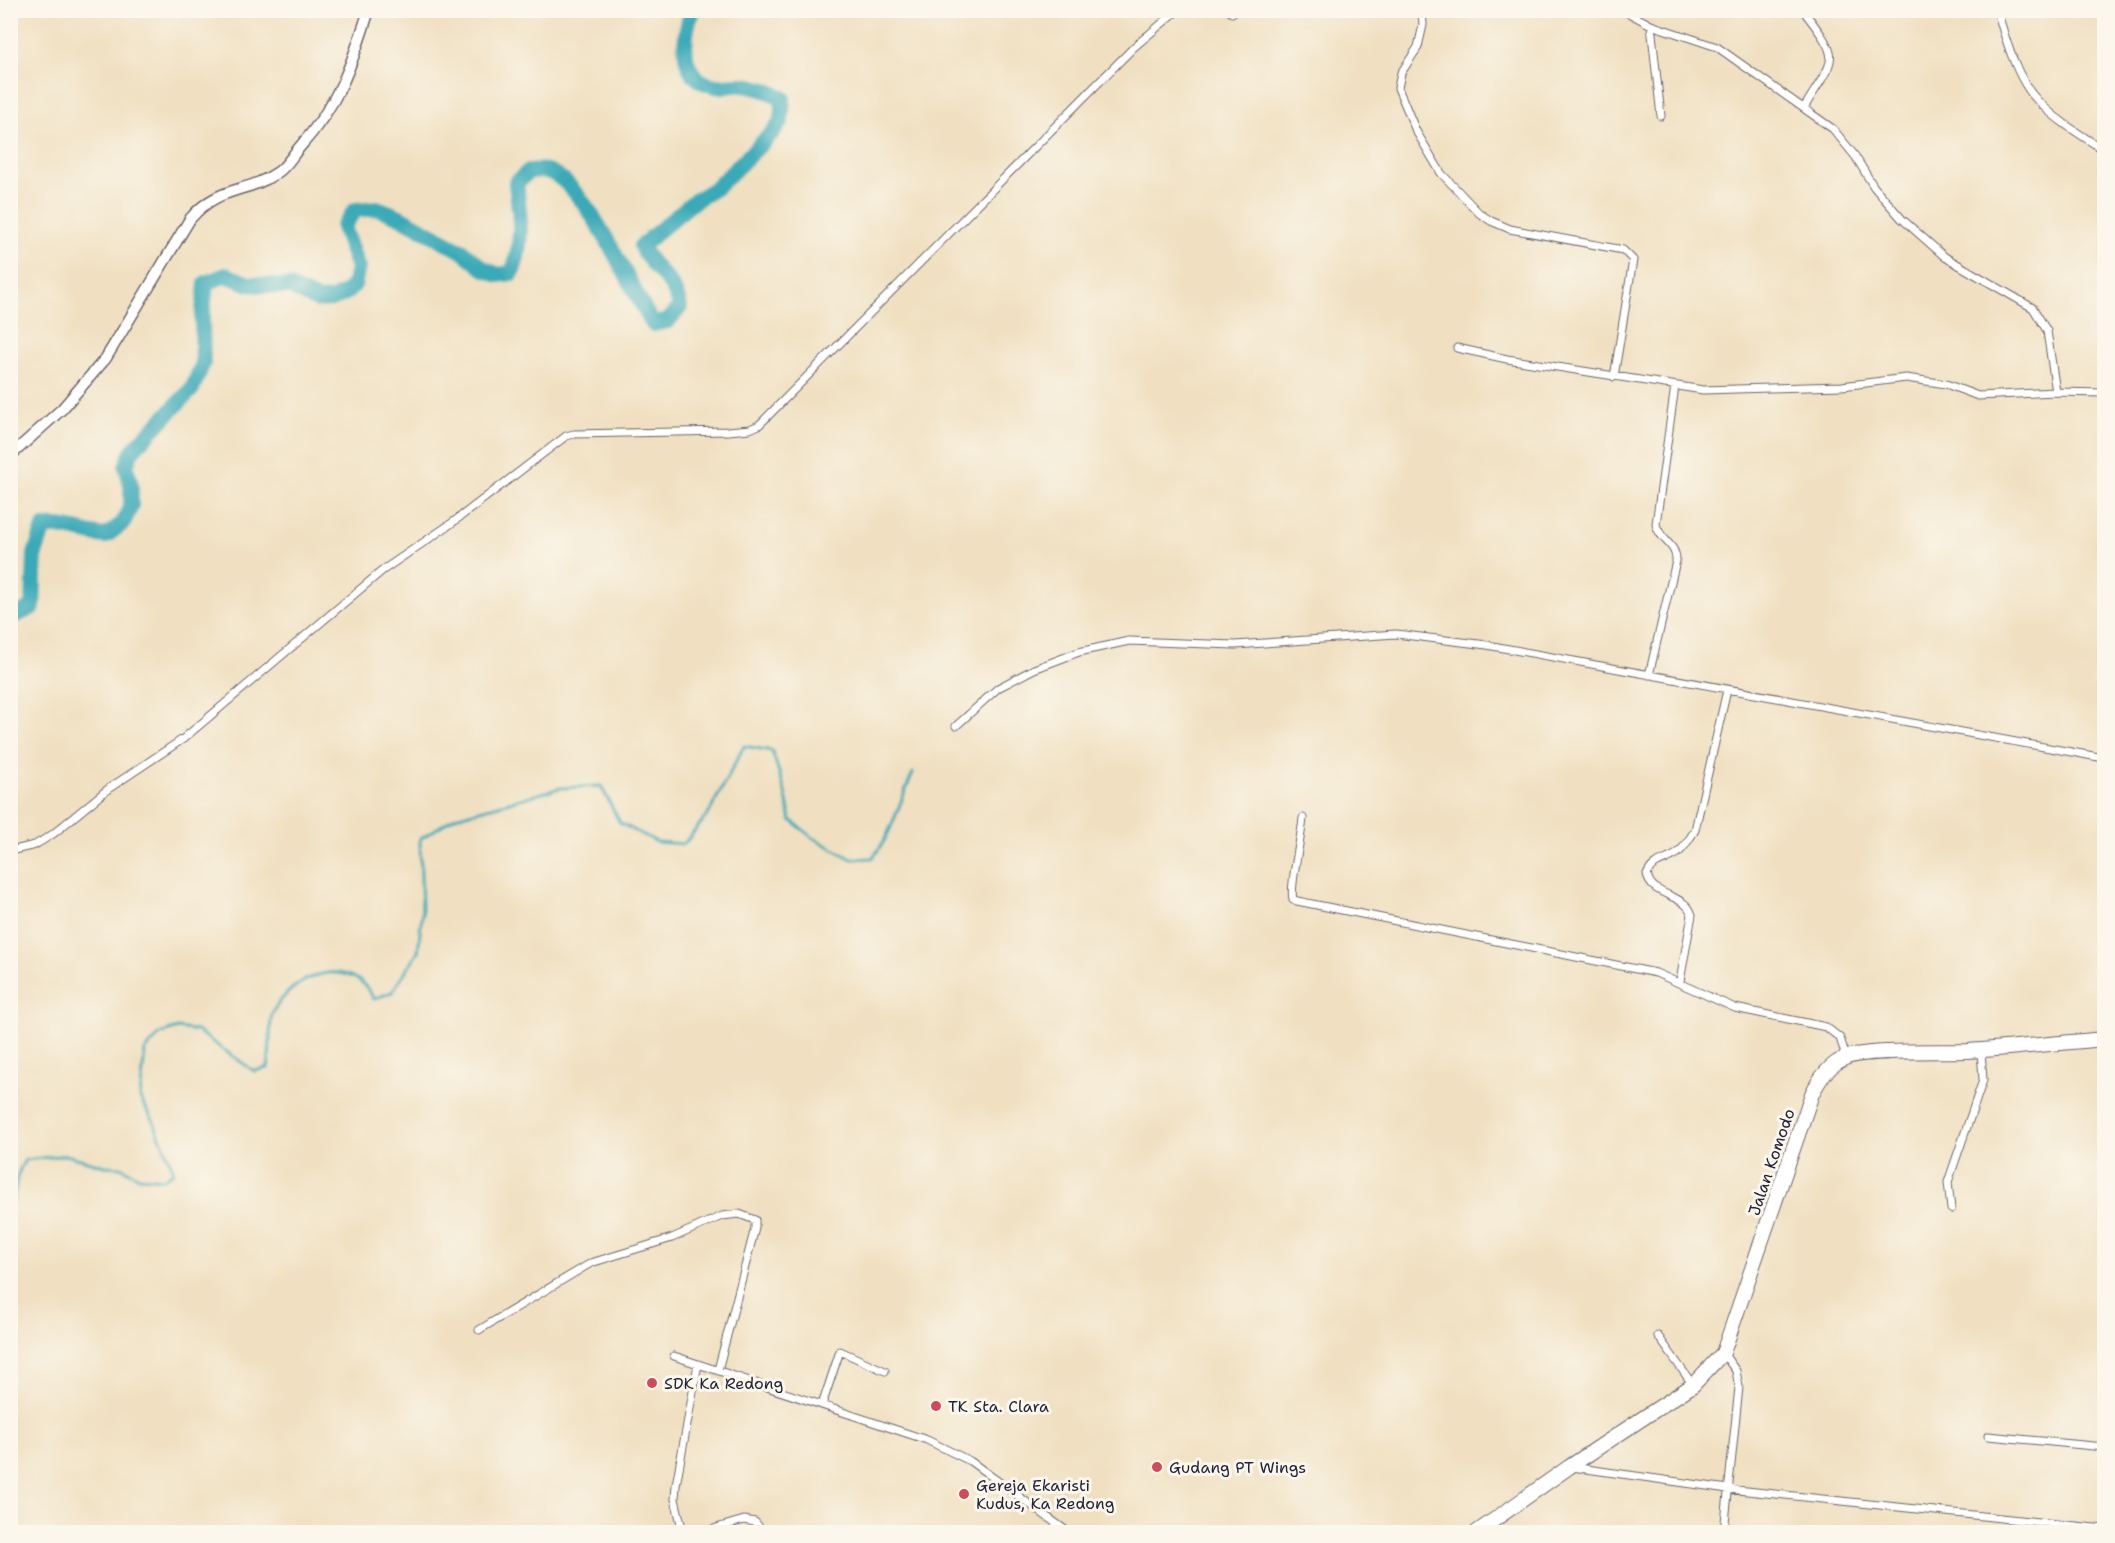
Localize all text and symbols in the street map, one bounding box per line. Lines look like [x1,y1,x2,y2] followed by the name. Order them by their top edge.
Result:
[1743,1106,1800,1218] street label: Jalan Komodo
[664,1373,783,1394] place label: SDK Ka Redong
[645,1376,659,1390] marker: SDK Ka Redong
[948,1396,1049,1417] place label: TK Sta. Clara
[929,1399,943,1413] marker: TK Sta. Clara
[1169,1457,1306,1478] place label: Gudang PT Wings
[1150,1460,1164,1474] marker: Gudang PT Wings
[976,1475,1115,1514] place label: Gereja Ekaristi Kudus, Ka Redong
[957,1487,971,1501] marker: Gereja Ekaristi Kudus, Ka Redong

